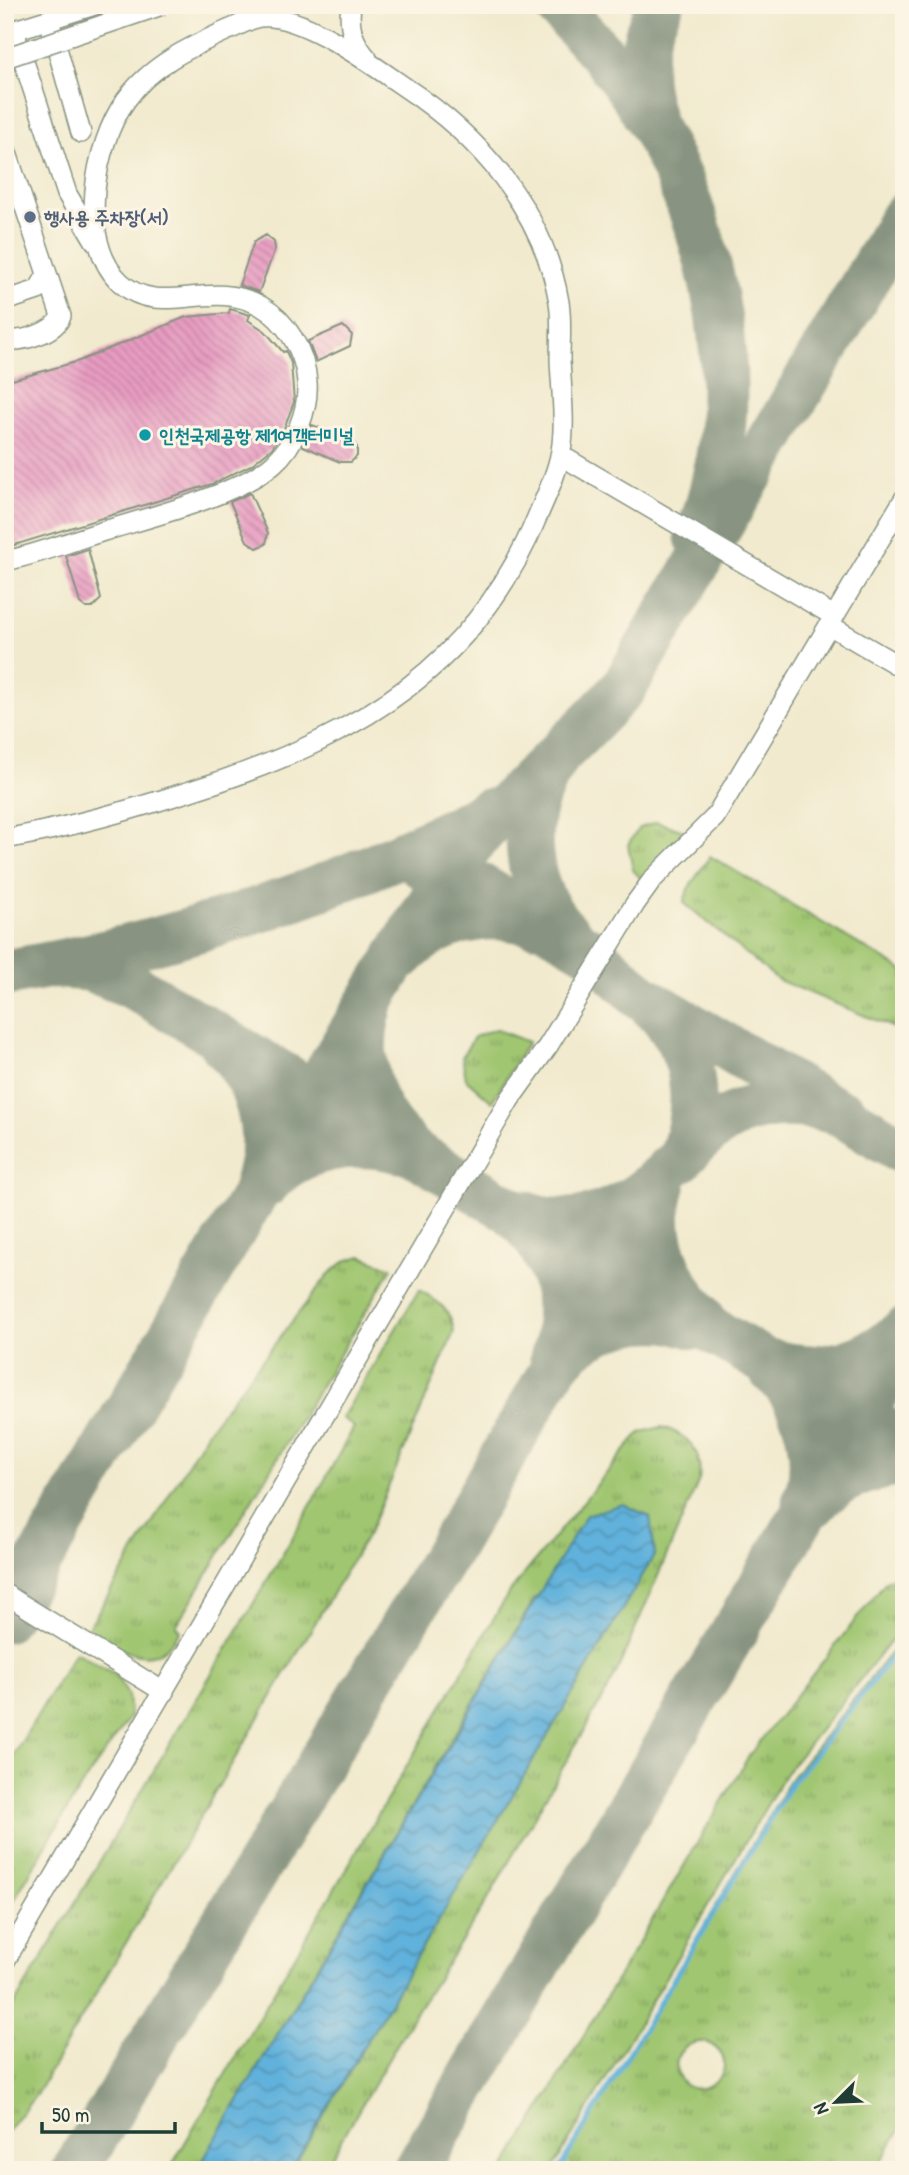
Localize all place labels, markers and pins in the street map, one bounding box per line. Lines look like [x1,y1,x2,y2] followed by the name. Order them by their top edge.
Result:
[43,204,169,230] place label: 행사용 주차장(서)
[22,209,38,225] marker: 행사용 주차장(서)
[159,422,354,448] place label: 인천국제공항 제1여객터미널
[137,427,153,443] marker: 인천국제공항 제1여객터미널

